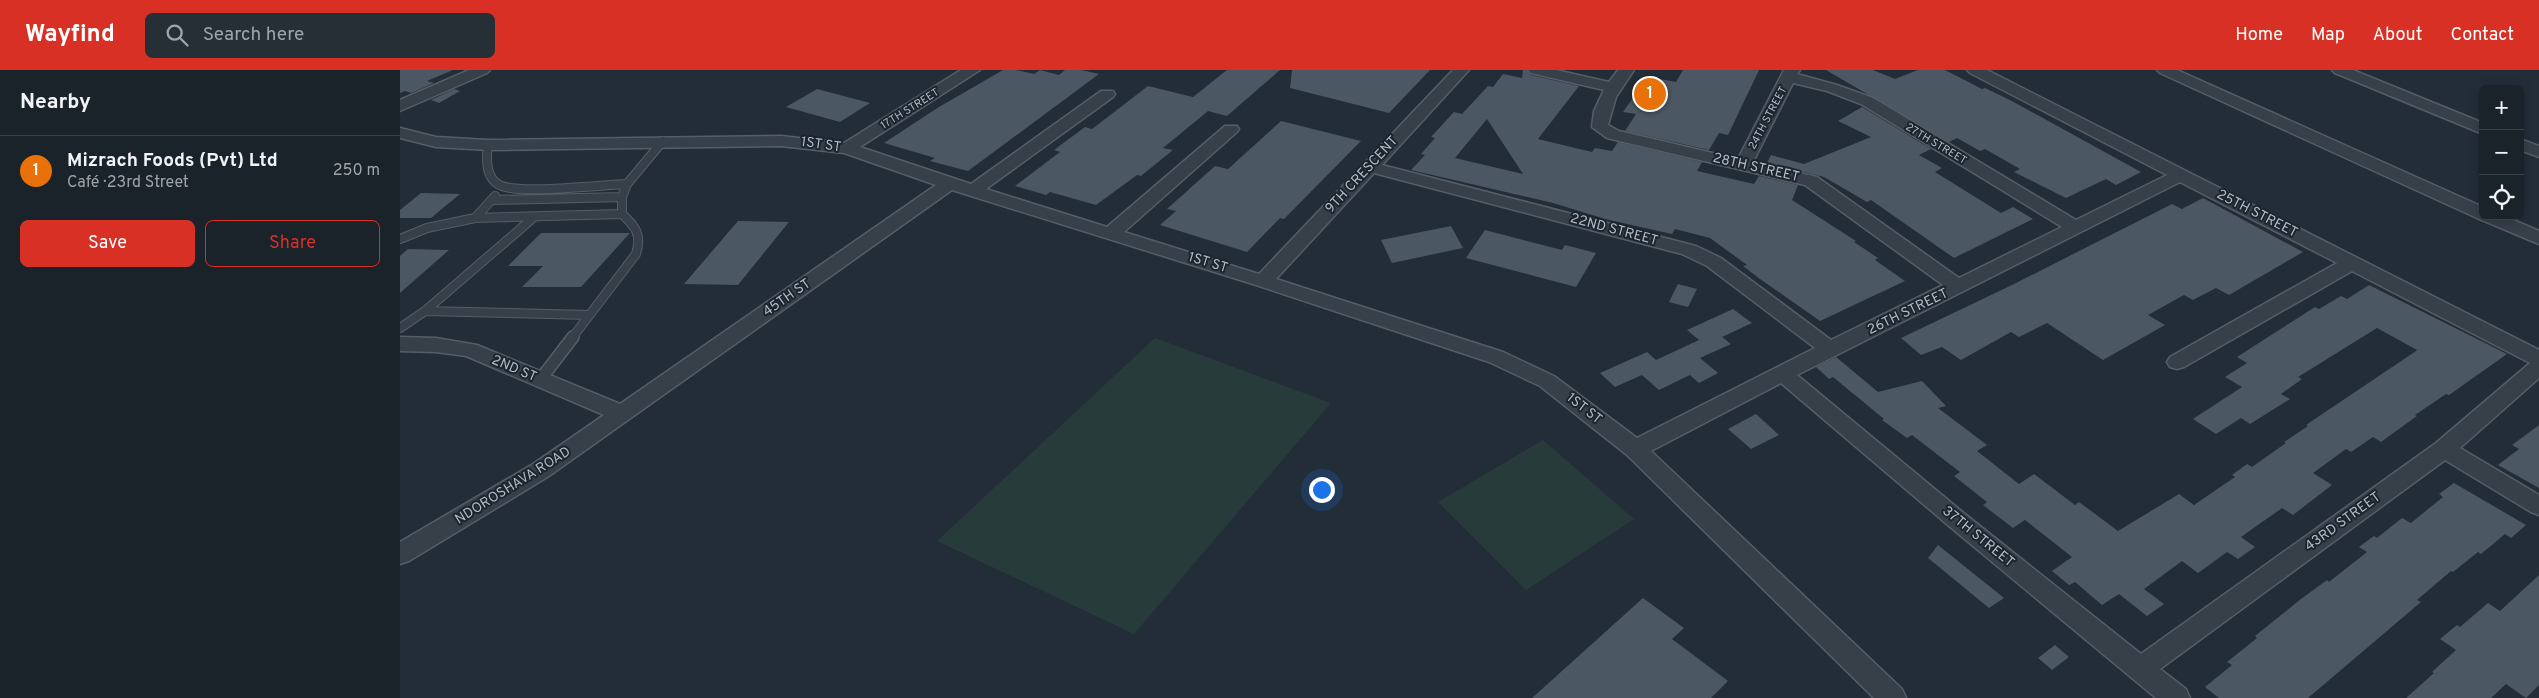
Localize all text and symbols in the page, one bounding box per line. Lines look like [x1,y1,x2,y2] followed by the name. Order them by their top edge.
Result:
[145,13,495,58] search box
[25,20,115,50] text: Wayfind
[163,21,191,49] icon: search
[203,23,304,47] text: Search here
[2235,24,2283,47] text: Home
[2311,24,2345,47] text: Map
[2373,24,2422,47] text: About
[2450,24,2514,47] text: Contact
[1634,75,1666,113] pin: 1
[1746,84,1790,152] street label: 24TH STREET
[878,85,942,133] street label: 17TH STREET
[2479,85,2524,220] map controls
[2479,85,2524,130] button: +
[20,89,91,116] text: Nearby
[1903,120,1969,168] street label: 27TH STREET
[2479,130,2524,175] button: −
[1322,133,1402,217] street label: 9TH CRESCENT
[800,134,842,156] street label: 1ST ST
[67,149,278,173] text: Mizrach Foods (Pvt) Ltd
[1711,150,1801,186] street label: 28TH STREET
[33,161,39,181] text: 1
[333,161,380,181] text: 250 m
[67,173,189,193] text: Café · 23rd Street
[2479,175,2524,220] button: locate
[2214,186,2300,242] street label: 25TH STREET
[1568,210,1660,250] street label: 22ND STREET
[20,220,195,267] button: Save
[205,220,380,267] button: Share
[1186,249,1230,277] street label: 1ST ST
[760,275,814,321] street label: 45TH ST
[1865,285,1951,339] street label: 26TH STREET
[489,352,539,386] street label: 2ND ST
[1563,390,1605,428] street label: 1ST ST
[452,444,574,528] street label: NDOROSHAVA ROAD
[1309,477,1335,503] your location
[2302,489,2384,555] street label: 43RD STREET
[1939,503,2017,571] street label: 37TH STREET

